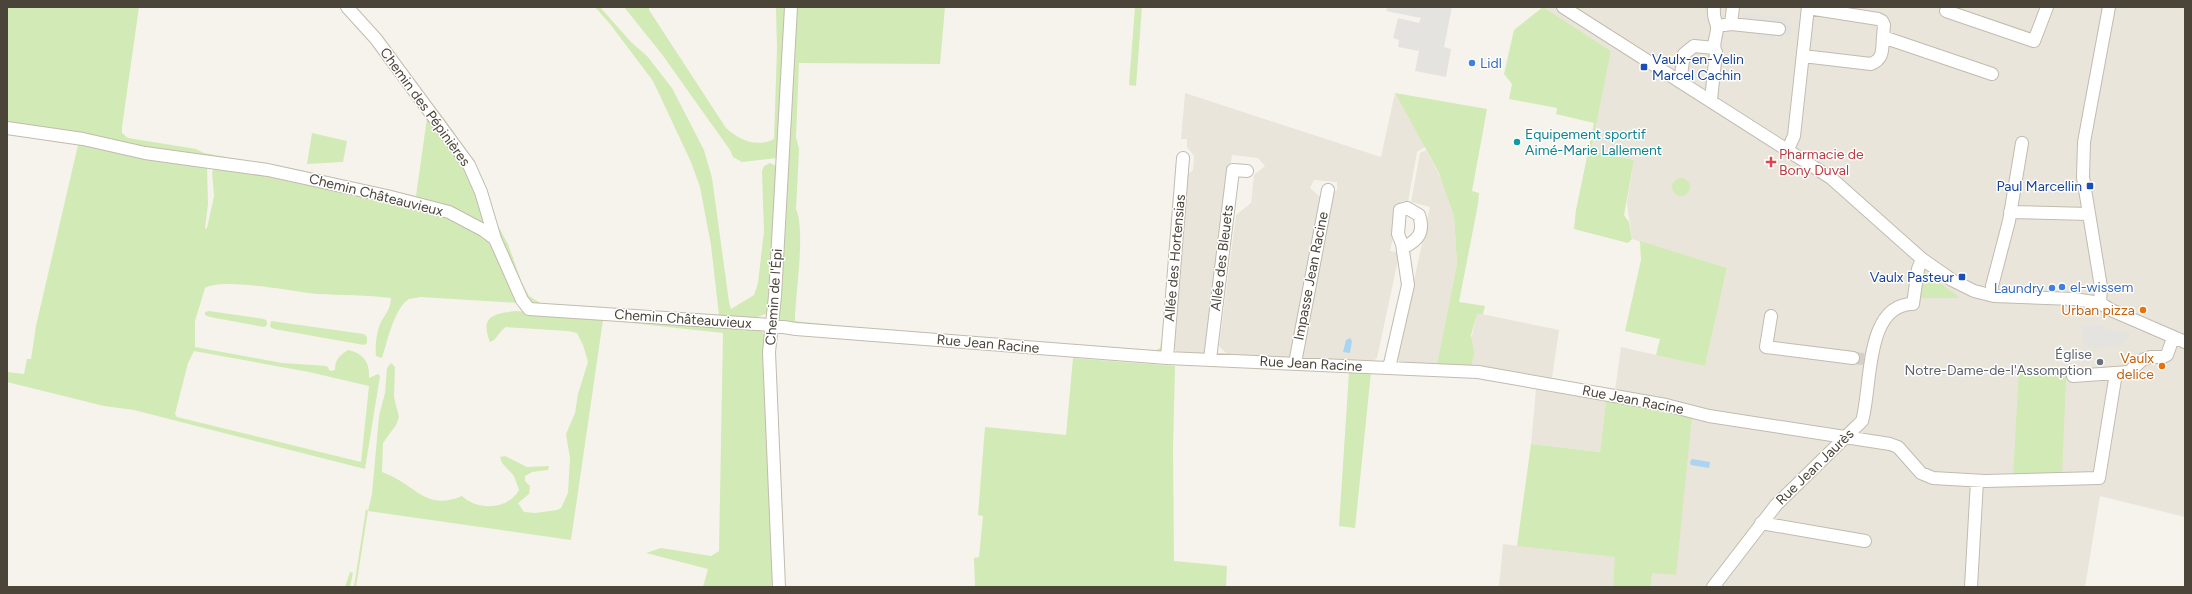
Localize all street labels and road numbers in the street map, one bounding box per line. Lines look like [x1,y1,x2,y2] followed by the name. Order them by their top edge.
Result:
[376,44,474,170] street label: Chemin des Pépinières
[307,170,445,220] street label: Chemin Châteauvieux
[1161,194,1189,322] street label: Allée des Hortensias
[1207,204,1237,312] street label: Allée des Bleuets
[1290,210,1332,342] street label: Impasse Jean Racine
[762,248,786,346] street label: Chemin de l'Épi
[614,306,753,332] street label: Chemin Châteauvieux
[936,331,1040,357] street label: Rue Jean Racine
[1259,353,1363,375] street label: Rue Jean Racine
[1581,382,1686,418] street label: Rue Jean Racine
[1772,425,1858,509] street label: Rue Jean Jaurès

